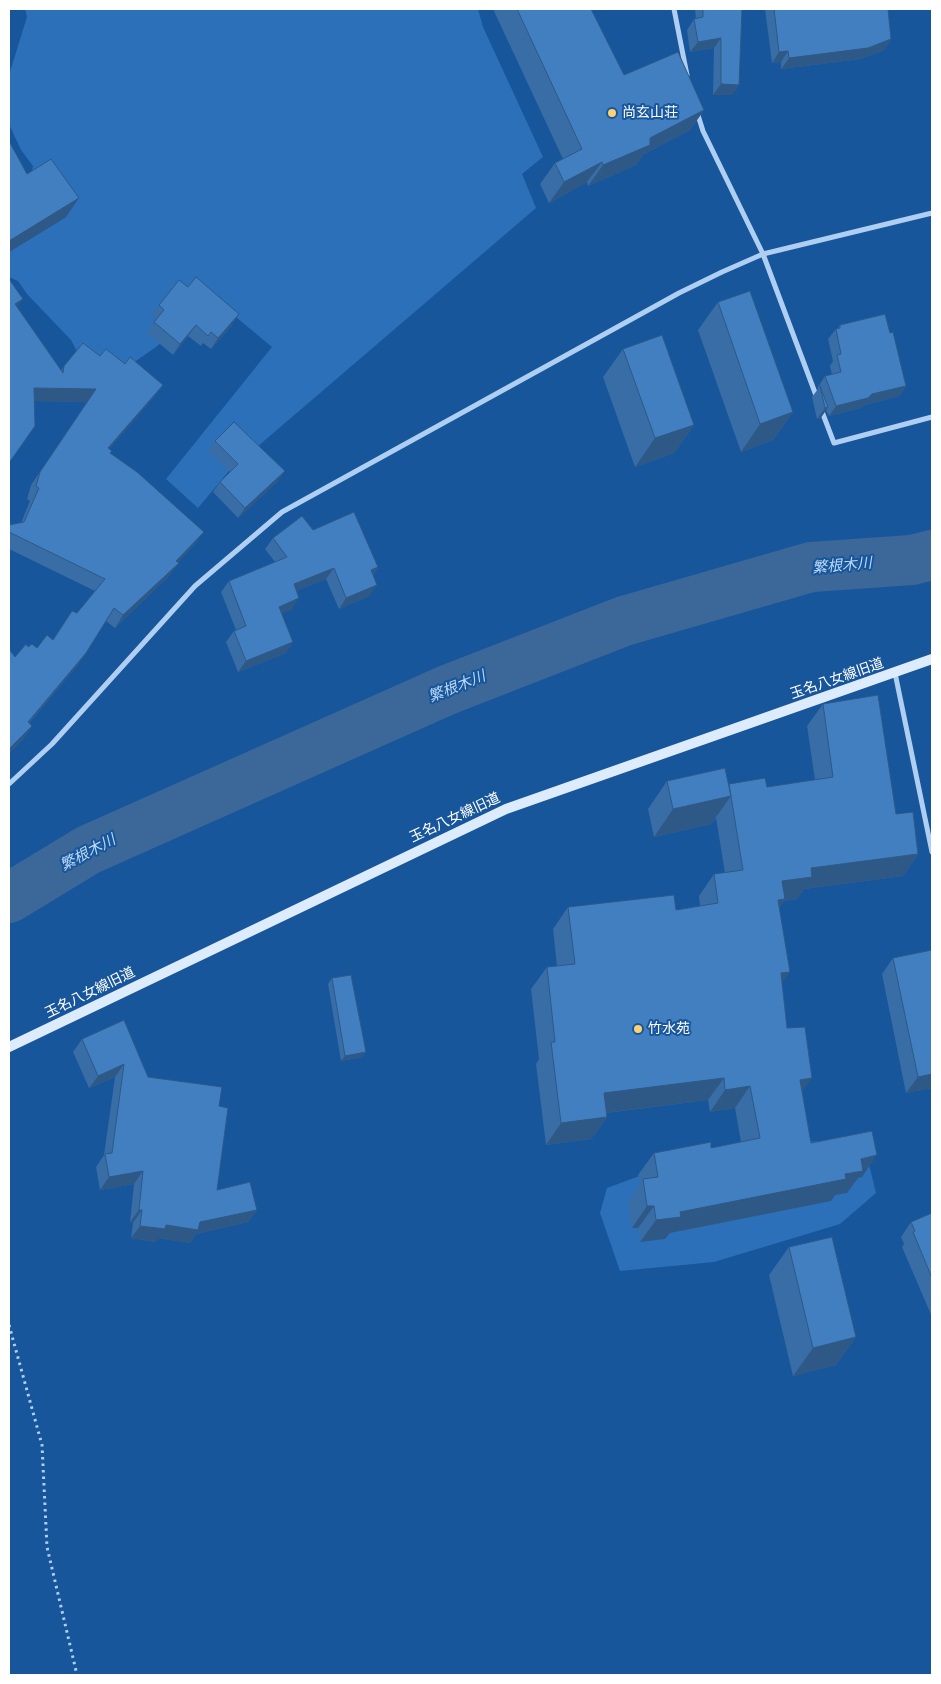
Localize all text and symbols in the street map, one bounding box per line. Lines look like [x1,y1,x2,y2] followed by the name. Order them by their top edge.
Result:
[622,105,678,121] place label: 尚玄山荘
[606,107,618,119] marker: 尚玄山荘
[811,554,873,578] water label: 繁根木川
[788,655,886,703] street label: 玉名八女線旧道
[426,667,488,707] water label: 繁根木川
[407,790,503,846] street label: 玉名八女線旧道
[57,831,119,875] water label: 繁根木川
[42,964,138,1022] street label: 玉名八女線旧道
[648,1021,690,1037] place label: 竹水苑
[632,1023,644,1035] marker: 竹水苑

